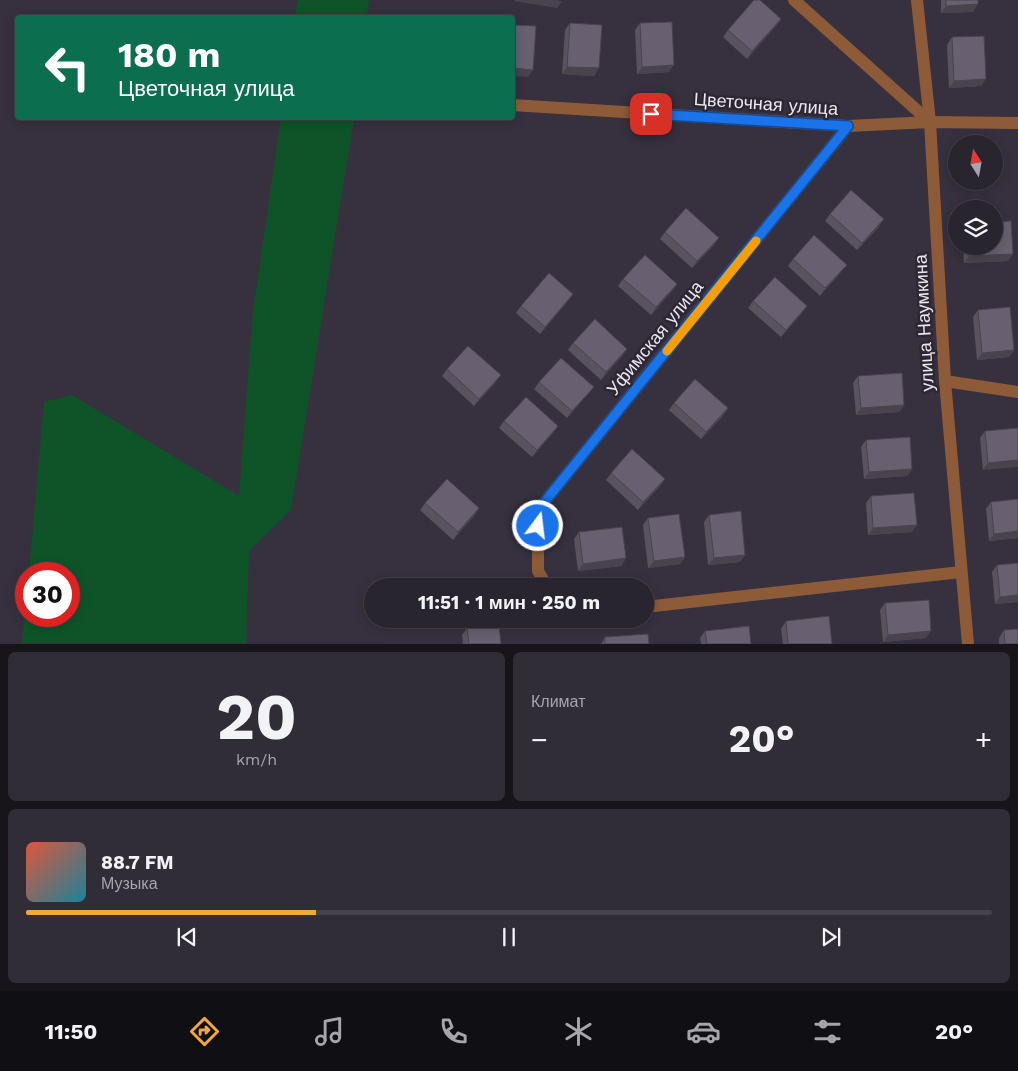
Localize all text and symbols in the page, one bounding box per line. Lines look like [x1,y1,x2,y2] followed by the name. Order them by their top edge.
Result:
[118,34,221,76] text: 180 m
[35,35,100,100] icon: left
[118,76,295,101] text: Цветочная улица
[693,88,840,119] street label: Цветочная улица
[630,93,672,135] pin
[637,100,665,128] icon: arrive
[948,135,1002,190] north arrow
[948,135,1003,255] map controls
[948,200,1003,255] button: layers
[909,253,938,392] street label: улица Наумкина
[602,275,708,399] street label: Уфимская улица
[511,499,563,551] position arrow
[15,562,80,627] speed limit sign: 30
[418,591,600,614] text: 11:51 · 1 мин · 250 m
[216,679,297,755] text: 20
[531,692,585,711] text: Климат
[729,717,794,761] text: 20°
[531,723,548,756] text: −
[975,723,992,756] text: +
[236,750,277,769] text: km/h
[101,851,174,874] text: 88.7 FM
[101,874,158,893] text: Музыка
[173,923,201,951] icon: previous
[495,923,523,951] icon: pause
[817,923,845,951] icon: next
[187,1014,222,1049] icon: directions
[312,1014,347,1049] icon: music
[436,1014,471,1049] icon: phone
[561,1014,596,1049] icon: climate
[686,1014,721,1049] icon: car
[810,1014,845,1049] icon: filters
[45,1019,97,1044] text: 11:50
[935,1019,973,1044] text: 20°

